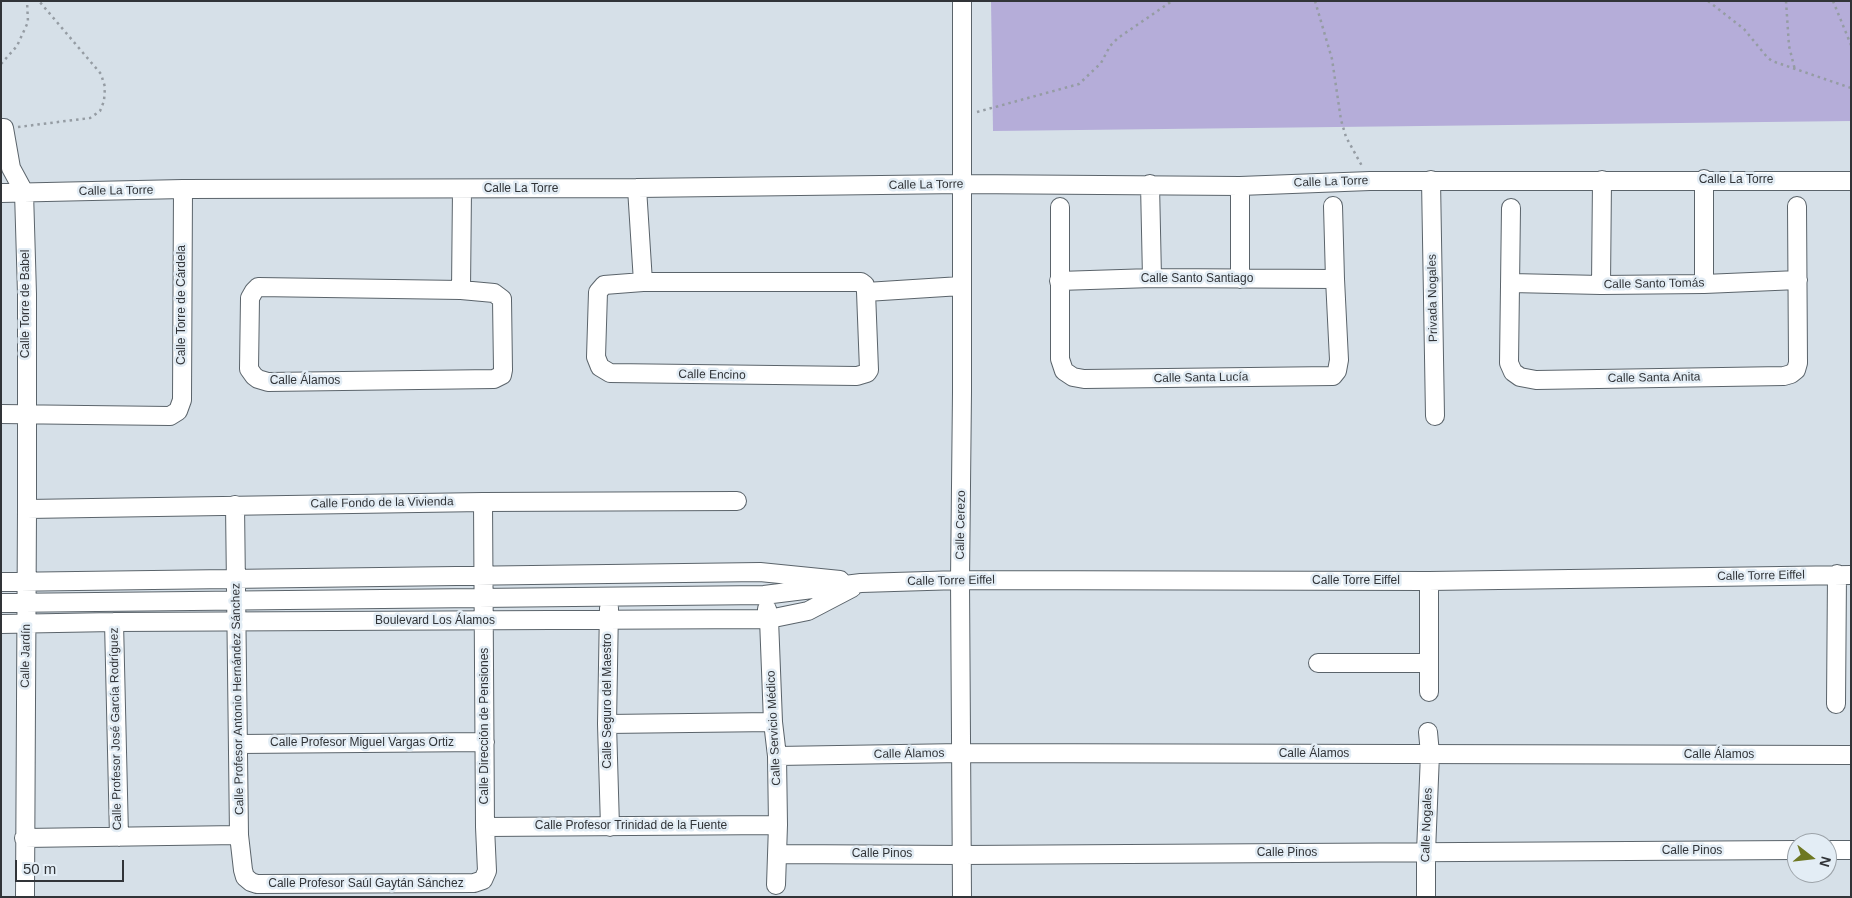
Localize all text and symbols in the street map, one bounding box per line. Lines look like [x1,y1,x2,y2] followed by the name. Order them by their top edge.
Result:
[1699,173,1773,187] street label: Calle La Torre
[1293,174,1369,190] street label: Calle La Torre
[889,177,963,193] street label: Calle La Torre
[484,182,558,196] street label: Calle La Torre
[79,183,153,199] street label: Calle La Torre
[175,245,189,365] street label: Calle Torre de Cárdela
[19,250,33,358] street label: Calle Torre de Babel
[1425,254,1441,342] street label: Privada Nogales
[1141,272,1253,286] street label: Calle Santo Santiago
[1604,276,1704,292] street label: Calle Santo Tomás
[678,367,746,383] street label: Calle Encino
[1154,370,1248,386] street label: Calle Santa Lucía
[1608,370,1700,386] street label: Calle Santa Anita
[270,374,340,388] street label: Calle Álamos
[953,490,969,560] street label: Calle Cerezo
[310,495,454,511] street label: Calle Fondo de la Vivienda
[1717,568,1805,584] street label: Calle Torre Eiffel
[907,573,995,589] street label: Calle Torre Eiffel
[1312,574,1400,588] street label: Calle Torre Eiffel
[229,583,247,815] street label: Calle Profesor Antonio Hernández Sánchez
[375,614,495,628] street label: Boulevard Los Álamos
[18,624,34,688] street label: Calle Jardín
[107,628,125,830] street label: Calle Profesor José García Rodríguez
[601,633,615,769] street label: Calle Seguro del Maestro
[478,648,492,804] street label: Calle Dirección de Pensiones
[764,670,784,786] street label: Calle Servicio Médico
[270,736,454,750] street label: Calle Profesor Miguel Vargas Ortiz
[874,746,944,762] street label: Calle Álamos
[1279,747,1349,761] street label: Calle Álamos
[1684,748,1754,762] street label: Calle Álamos
[1419,787,1435,863] street label: Calle Nogales
[535,819,727,833] street label: Calle Profesor Trinidad de la Fuente
[1787,833,1837,883] north arrow
[1662,844,1722,858] street label: Calle Pinos
[1257,846,1317,860] street label: Calle Pinos
[852,847,912,861] street label: Calle Pinos
[18,850,126,882] scale bar
[1816,855,1835,869] text: N
[23,860,56,877] text: 50 m
[268,877,464,891] street label: Calle Profesor Saúl Gaytán Sánchez

